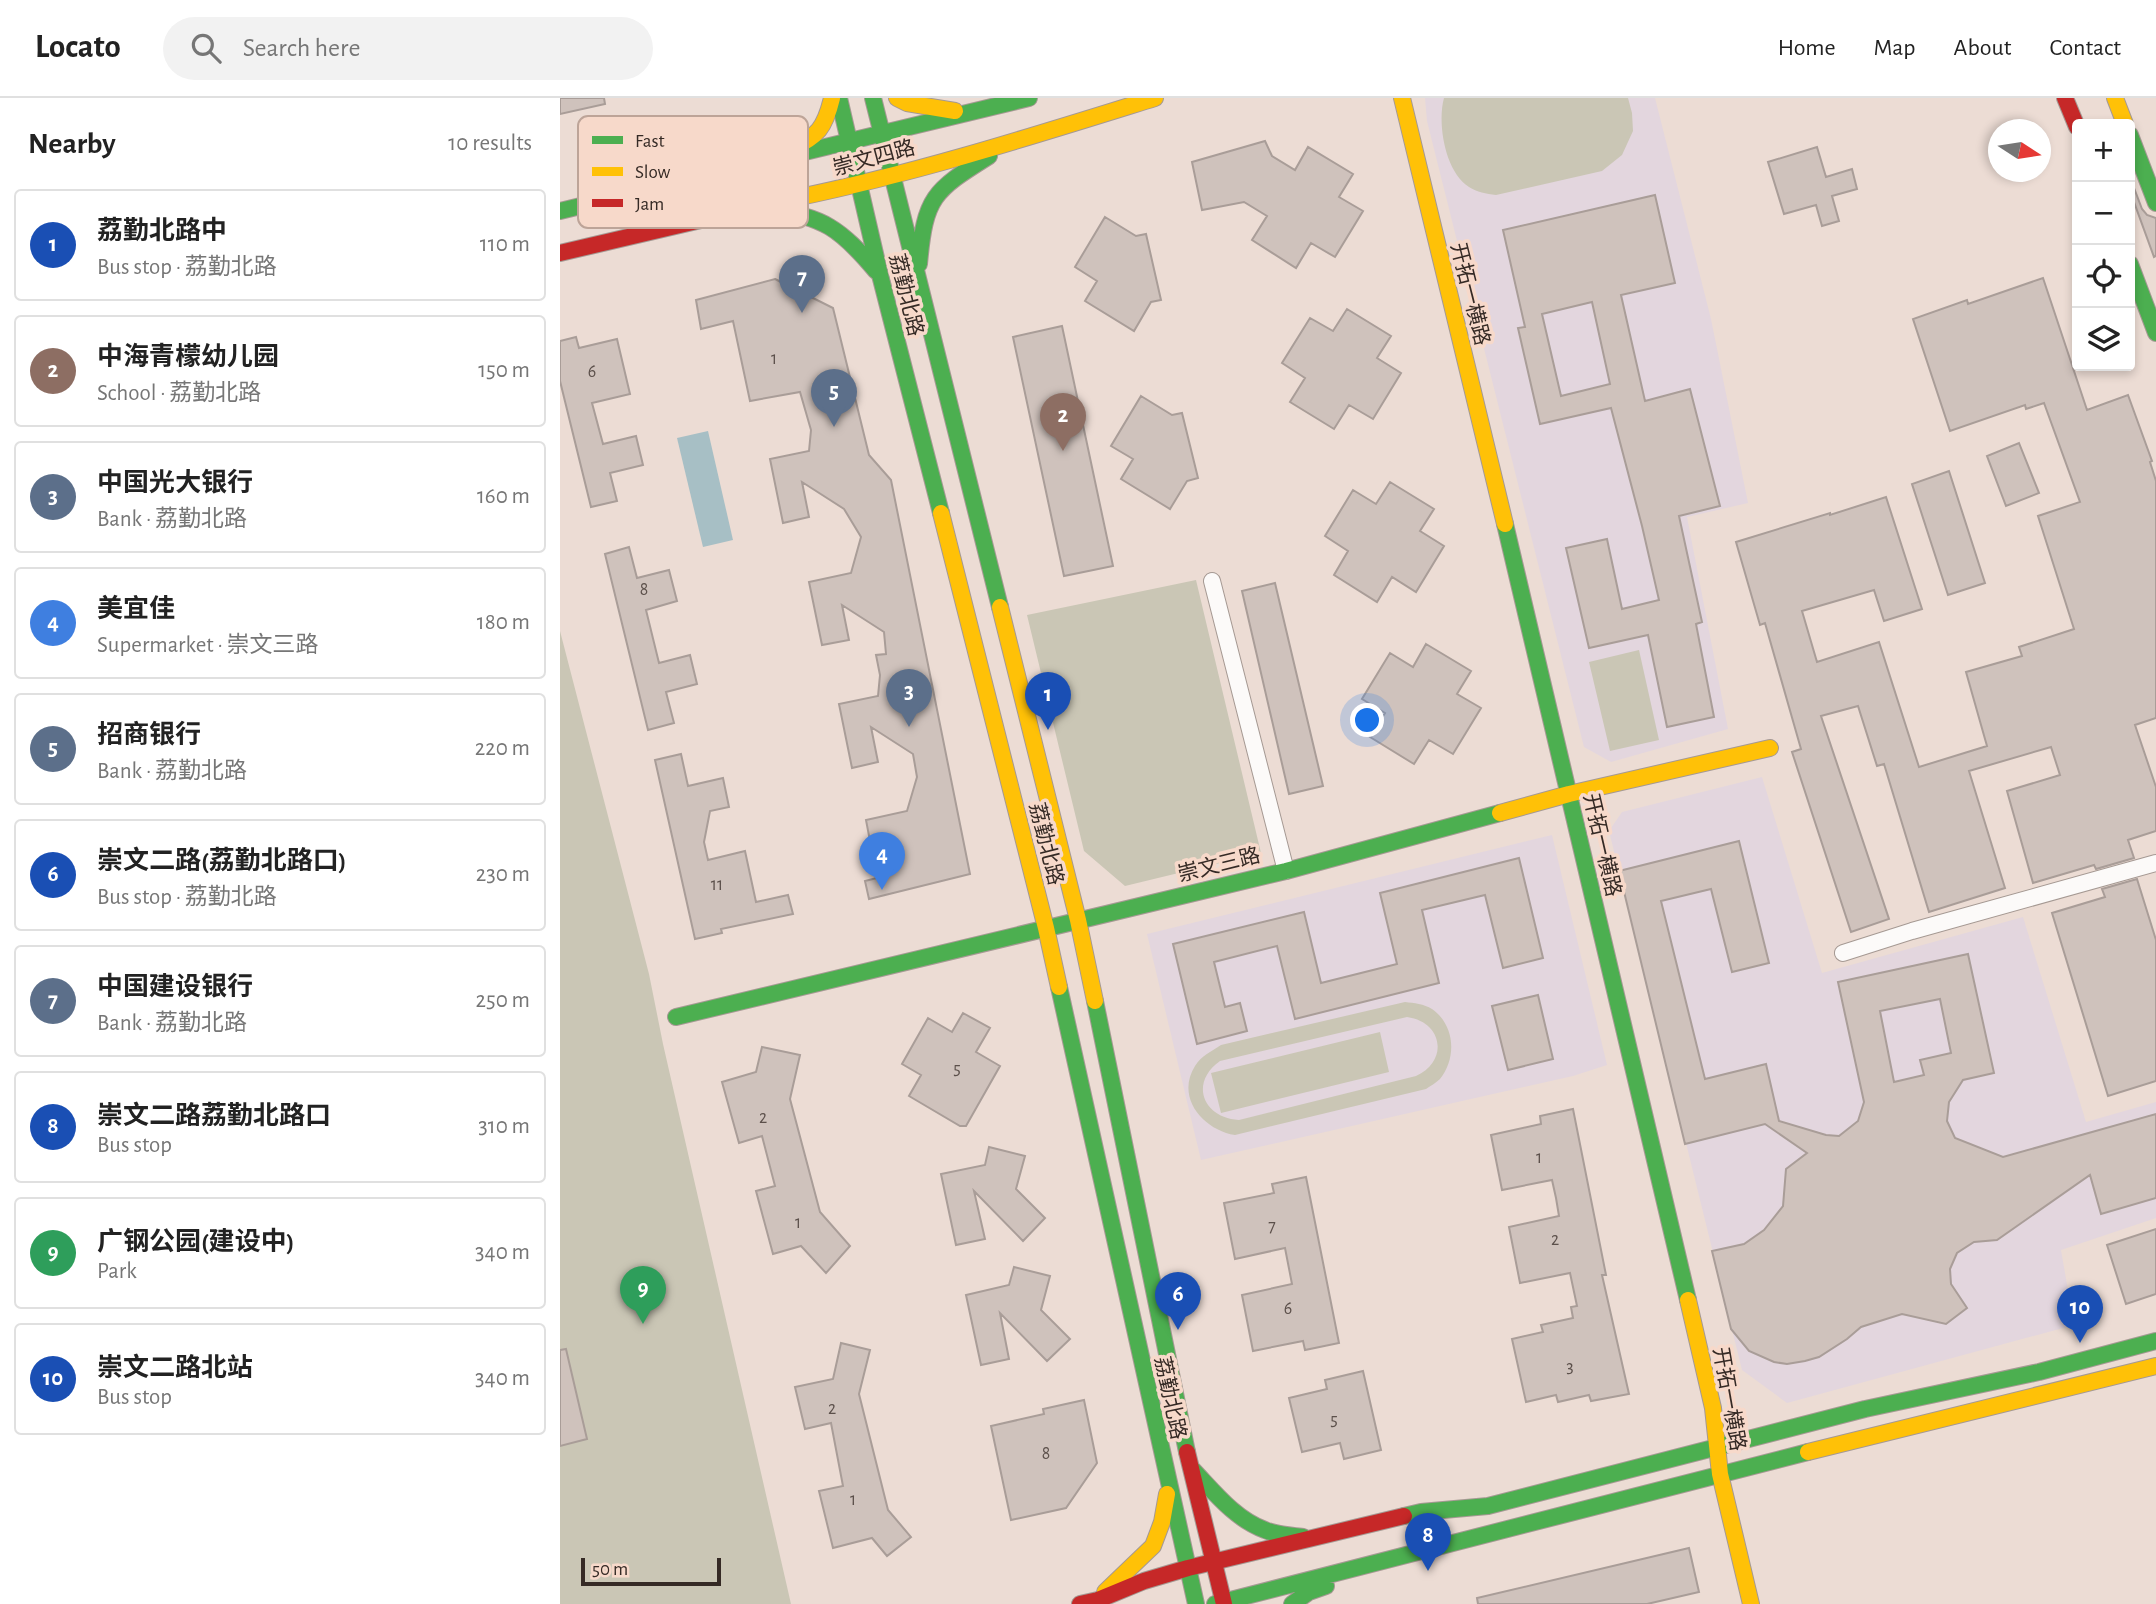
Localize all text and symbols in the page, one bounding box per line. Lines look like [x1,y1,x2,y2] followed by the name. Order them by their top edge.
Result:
[163,17,653,80] search box
[187,29,225,67] icon: search
[35,31,121,64] text: Locato
[243,35,360,61] text: Search here
[1778,36,1836,60] text: Home
[1874,36,1916,60] text: Map
[1954,36,2011,60] text: About
[2049,36,2121,60] text: Contact
[578,116,808,228] legend
[1988,119,2051,182] north arrow
[2072,119,2135,371] map controls
[2072,119,2135,182] button: +
[28,129,116,159] text: Nearby
[448,132,532,155] text: 10 results
[635,132,665,151] text: Fast
[830,136,917,179] street label: 崇文四路
[635,163,671,182] text: Slow
[2072,182,2135,245] button: −
[635,195,664,214] text: Jam
[97,218,227,244] text: 荔勤北路中
[49,233,57,256] text: 1
[480,233,530,256] text: 110 m
[1447,240,1494,347] street label: 开拓一横路
[2072,245,2135,308] button: locate
[886,251,927,338] street label: 荔勤北路
[779,255,825,313] pin: 7
[97,256,277,279] text: Bus stop · 荔勤北路
[2072,308,2135,371] button: layers
[97,344,279,370] text: 中海青檬幼儿园
[771,350,777,368] house number: 1
[48,359,58,382] text: 2
[478,359,530,382] text: 150 m
[588,363,596,381] house number: 6
[811,369,857,427] pin: 5
[97,382,261,405] text: School · 荔勤北路
[1040,393,1086,451] pin: 2
[97,470,253,496] text: 中国光大银行
[48,485,58,508] text: 3
[477,485,530,508] text: 160 m
[97,508,247,531] text: Bank · 荔勤北路
[640,581,648,599] house number: 8
[97,596,175,622] text: 美宜佳
[47,611,59,634] text: 4
[477,611,530,634] text: 180 m
[97,634,319,657] text: Supermarket · 崇文三路
[886,669,932,727] pin: 3
[1025,672,1071,730] pin: 1
[1350,703,1384,737] your location
[97,722,201,748] text: 招商银行
[48,737,58,760] text: 5
[475,737,530,760] text: 220 m
[97,760,247,783] text: Bank · 荔勤北路
[1580,791,1625,899] street label: 开拓一横路
[1026,800,1067,887] street label: 荔勤北路
[859,832,905,890] pin: 4
[1175,844,1262,885] street label: 崇文三路
[97,848,346,874] text: 崇文二路(荔勤北路口)
[47,863,59,886] text: 6
[476,863,530,886] text: 230 m
[711,876,723,894] house number: 11
[97,886,277,909] text: Bus stop · 荔勤北路
[97,974,253,1000] text: 中国建设银行
[48,989,58,1012] text: 7
[476,989,530,1012] text: 250 m
[97,1012,247,1035] text: Bank · 荔勤北路
[953,1060,961,1078] house number: 5
[97,1103,331,1129] text: 崇文二路荔勤北路口
[759,1109,767,1127] house number: 2
[47,1115,59,1138] text: 8
[478,1115,530,1138] text: 310 m
[97,1134,172,1157] text: Bus stop
[1536,1149,1542,1167] house number: 1
[795,1214,801,1232] house number: 1
[1268,1218,1276,1236] house number: 7
[97,1229,294,1255] text: 广钢公园(建设中)
[1551,1231,1559,1249] house number: 2
[47,1241,59,1264] text: 9
[475,1241,530,1264] text: 340 m
[97,1260,137,1283] text: Park
[620,1266,666,1324] pin: 9
[1155,1272,1201,1330] pin: 6
[2057,1285,2103,1343] pin: 10
[1284,1300,1292,1318] house number: 6
[1710,1345,1749,1453] street label: 开拓一横路
[97,1355,253,1381] text: 崇文二路北站
[1151,1355,1190,1441] street label: 荔勤北路
[1566,1358,1574,1376] house number: 3
[43,1367,63,1390] text: 10
[475,1367,530,1390] text: 340 m
[97,1386,172,1409] text: Bus stop
[828,1400,836,1418] house number: 2
[1330,1411,1338,1429] house number: 5
[1042,1445,1050,1463] house number: 8
[850,1491,856,1509] house number: 1
[1405,1513,1451,1571] pin: 8
[581,1555,721,1587] scale bar
[592,1560,628,1579] text: 50 m

